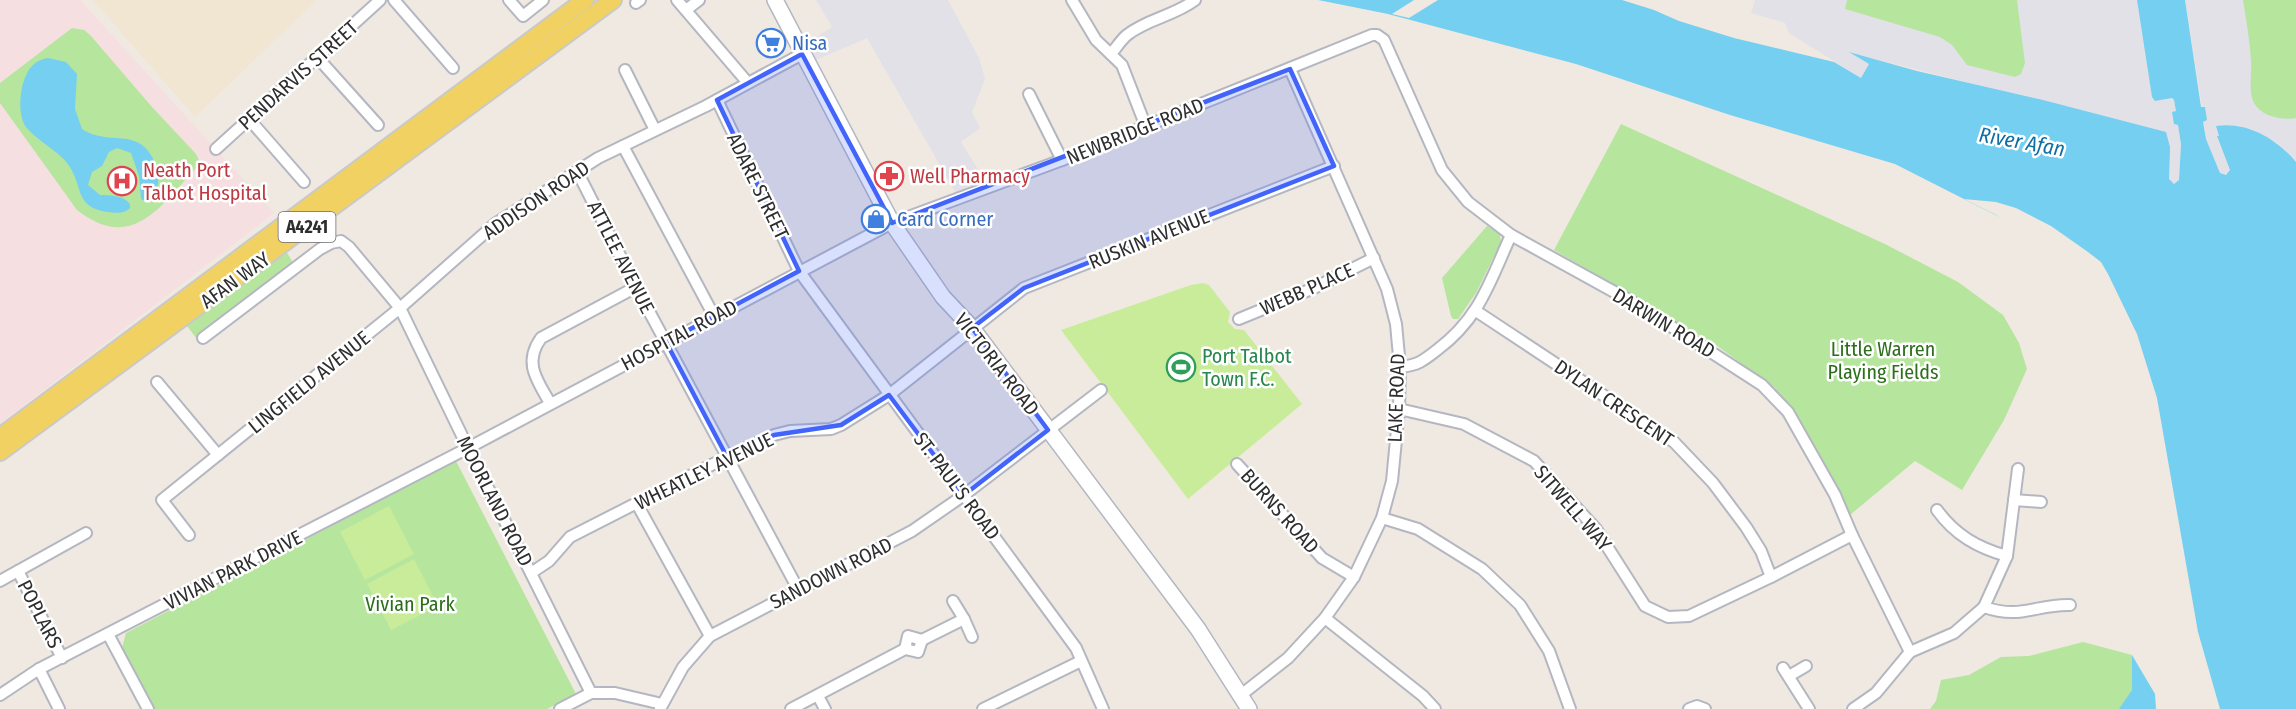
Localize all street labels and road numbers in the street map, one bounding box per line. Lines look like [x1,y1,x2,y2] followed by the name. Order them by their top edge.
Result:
[233,15,363,135] street label: PENDARVIS STREET
[1063,93,1207,169] street label: NEWBRIDGE ROAD
[722,129,794,244] street label: ADARE STREET
[478,156,594,244] street label: ADDISON ROAD
[582,197,660,317] street label: ATTLEE AVENUE
[1085,204,1213,274] street label: RUSKIN AVENUE
[278,212,336,242] road number: A4241
[196,247,274,313] street label: AFAN WAY
[1256,258,1358,320] street label: WEBB PLACE
[1608,283,1720,363] street label: DARWIN ROAD
[617,294,741,376] street label: HOSPITAL ROAD
[950,308,1044,420] street label: VICTORIA ROAD
[243,326,375,438] street label: LINGFIELD AVENUE
[1382,353,1410,443] street label: LAKE ROAD
[1550,354,1679,452] street label: DYLAN CRESCENT
[631,427,777,515] street label: WHEATLEY AVENUE
[909,427,1005,545] street label: ST. PAUL'S ROAD
[452,432,538,570] street label: MOORLAND ROAD
[1529,460,1617,556] street label: SITWELL WAY
[1236,464,1324,558] street label: BURNS ROAD
[160,525,306,615] street label: VIVIAN PARK DRIVE
[766,532,896,614] street label: SANDOWN ROAD
[13,576,67,652] street label: POPLARS

